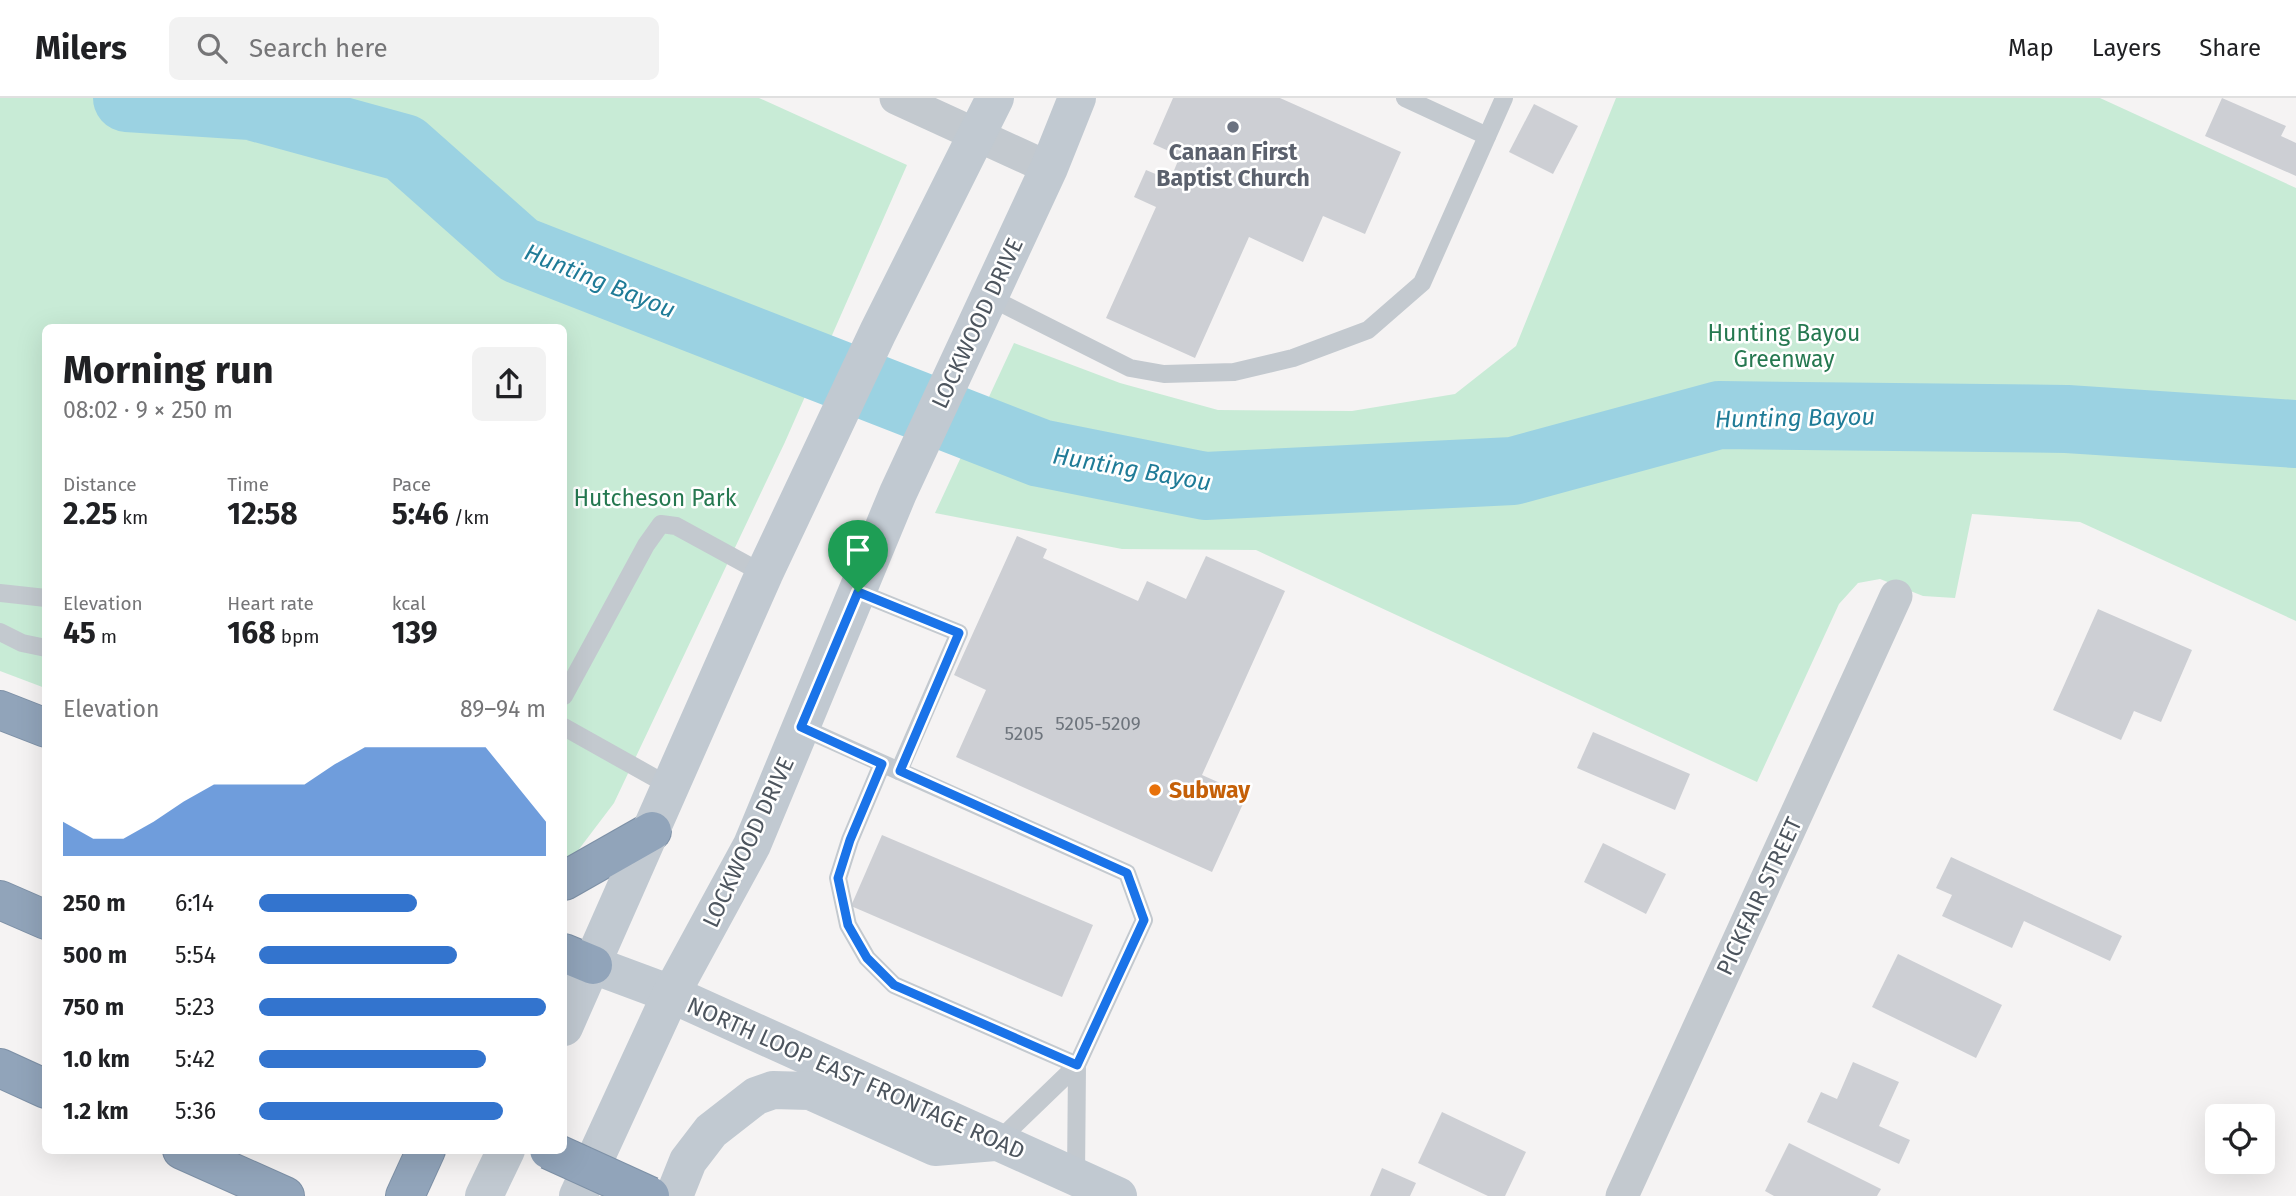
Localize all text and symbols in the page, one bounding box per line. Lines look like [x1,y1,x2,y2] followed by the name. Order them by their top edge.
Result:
[169,17,659,80] search box
[35,28,127,68] text: Milers
[193,29,231,67] icon: search
[249,33,388,64] text: Search here
[2008,34,2054,62] text: Map
[2092,34,2161,62] text: Layers
[2199,34,2261,62] text: Share
[1225,119,1241,135] marker: Canaan First Baptist Church
[1156,138,1310,192] place label: Canaan First Baptist Church
[925,233,1029,413] street label: LOCKWOOD DRIVE
[520,238,680,324] water label: Hunting Bayou
[1707,319,1861,373] park label: Hunting Bayou Greenway
[63,347,274,393] text: Morning run
[472,347,546,421] button: share
[63,396,233,424] text: 08:02 · 9 × 250 m
[1715,403,1875,433] water label: Hunting Bayou
[1051,441,1213,497] water label: Hunting Bayou
[63,473,137,496] text: Distance
[227,473,269,496] text: Time
[392,473,431,496] text: Pace
[573,484,737,512] park label: Hutcheson Park
[63,496,117,532] text: 2.25
[227,496,298,532] text: 12:58
[392,496,449,532] text: 5:46
[117,506,148,529] text: km
[449,506,490,529] text: /km
[828,520,888,592] pin
[839,531,877,569] icon: arrive
[63,592,143,615] text: Elevation
[227,592,314,615] text: Heart rate
[392,592,426,615] text: kcal
[63,615,96,651] text: 45
[227,615,276,651] text: 168
[392,615,438,651] text: 139
[96,625,117,648] text: m
[276,625,320,648] text: bpm
[63,695,159,723] text: Elevation
[460,695,546,723] text: 89–94 m
[1055,712,1141,735] house number: 5205-5209
[1005,722,1043,745] house number: 5205
[696,752,800,932] street label: LOCKWOOD DRIVE
[1169,776,1251,804] place label: Subway
[1147,782,1163,798] marker: Subway
[1710,812,1808,979] street label: PICKFAIR STREET
[63,889,126,917] text: 250 m
[175,889,214,917] text: 6:14
[63,941,127,969] text: 500 m
[175,941,216,969] text: 5:54
[683,991,1029,1165] street label: NORTH LOOP EAST FRONTAGE ROAD
[63,993,124,1021] text: 750 m
[175,993,215,1021] text: 5:23
[63,1045,130,1073] text: 1.0 km
[175,1045,215,1073] text: 5:42
[63,1097,129,1125] text: 1.2 km
[175,1097,216,1125] text: 5:36
[2205,1104,2275,1174] map controls
[2205,1104,2275,1174] button: locate

